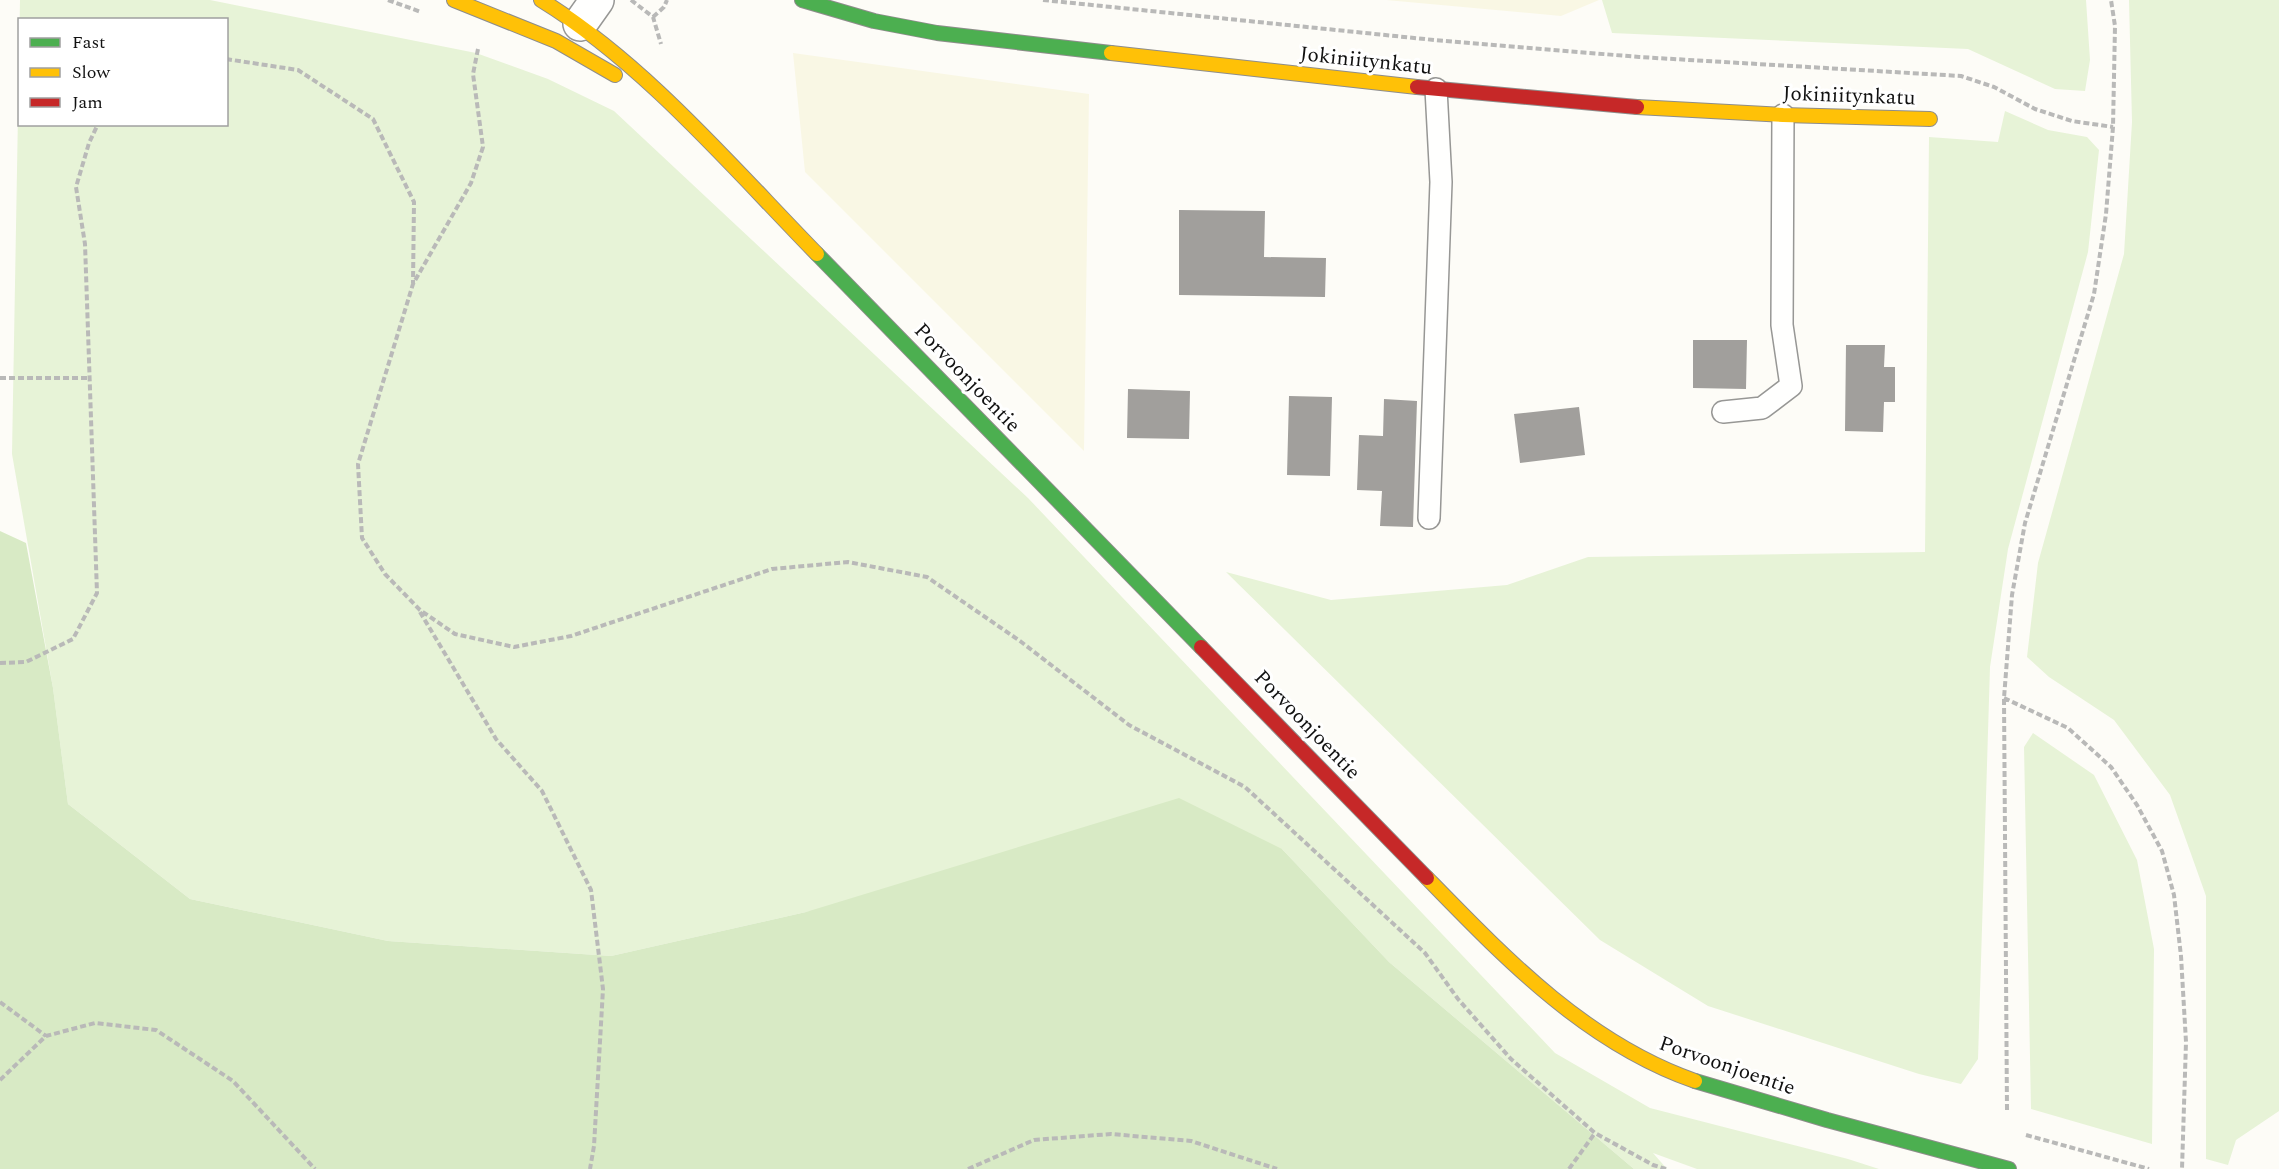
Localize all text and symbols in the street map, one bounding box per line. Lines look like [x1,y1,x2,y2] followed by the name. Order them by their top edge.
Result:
[18,18,228,126] legend
[72,29,105,56] text: Fast
[1298,38,1434,84] street label: Jokiniitynkatu
[72,59,111,86] text: Slow
[1782,78,1916,114] street label: Jokiniitynkatu
[72,89,103,116] text: Jam
[906,316,1028,440] street label: Porvoonjoentie
[1246,663,1368,787] street label: Porvoonjoentie
[1655,1028,1799,1104] street label: Porvoonjoentie

